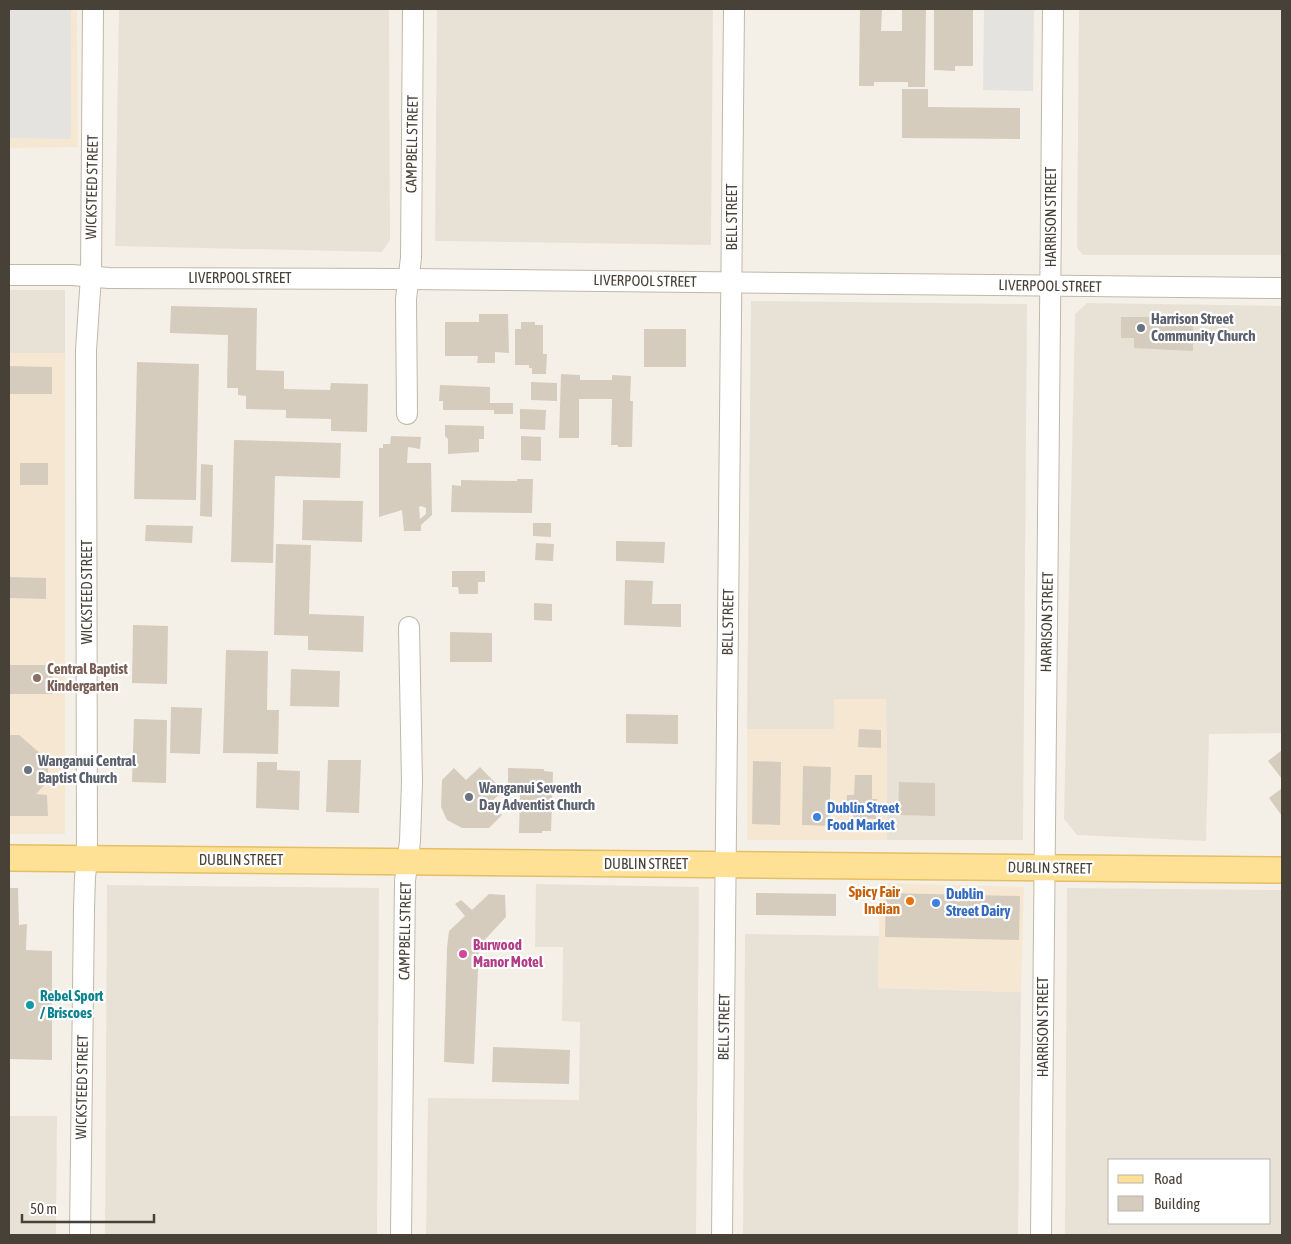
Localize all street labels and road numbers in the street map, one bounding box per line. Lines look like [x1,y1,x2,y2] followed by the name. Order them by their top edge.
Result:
[402,94,421,193] street label: CAMPBELL STREET
[82,134,101,239] street label: WICKSTEED STREET
[1042,166,1059,267] street label: HARRISON STREET
[723,183,740,250] street label: BELL STREET
[188,269,292,286] street label: LIVERPOOL STREET
[593,271,697,290] street label: LIVERPOOL STREET
[998,276,1102,295] street label: LIVERPOOL STREET
[78,539,95,644] street label: WICKSTEED STREET
[1037,571,1056,672] street label: HARRISON STREET
[718,588,737,656] street label: BELL STREET
[199,851,284,868] street label: DUBLIN STREET
[604,855,689,872] street label: DUBLIN STREET
[1008,858,1093,877] street label: DUBLIN STREET
[395,881,414,980] street label: CAMPBELL STREET
[1034,976,1051,1077] street label: HARRISON STREET
[714,993,733,1061] street label: BELL STREET
[72,1034,91,1139] street label: WICKSTEED STREET

